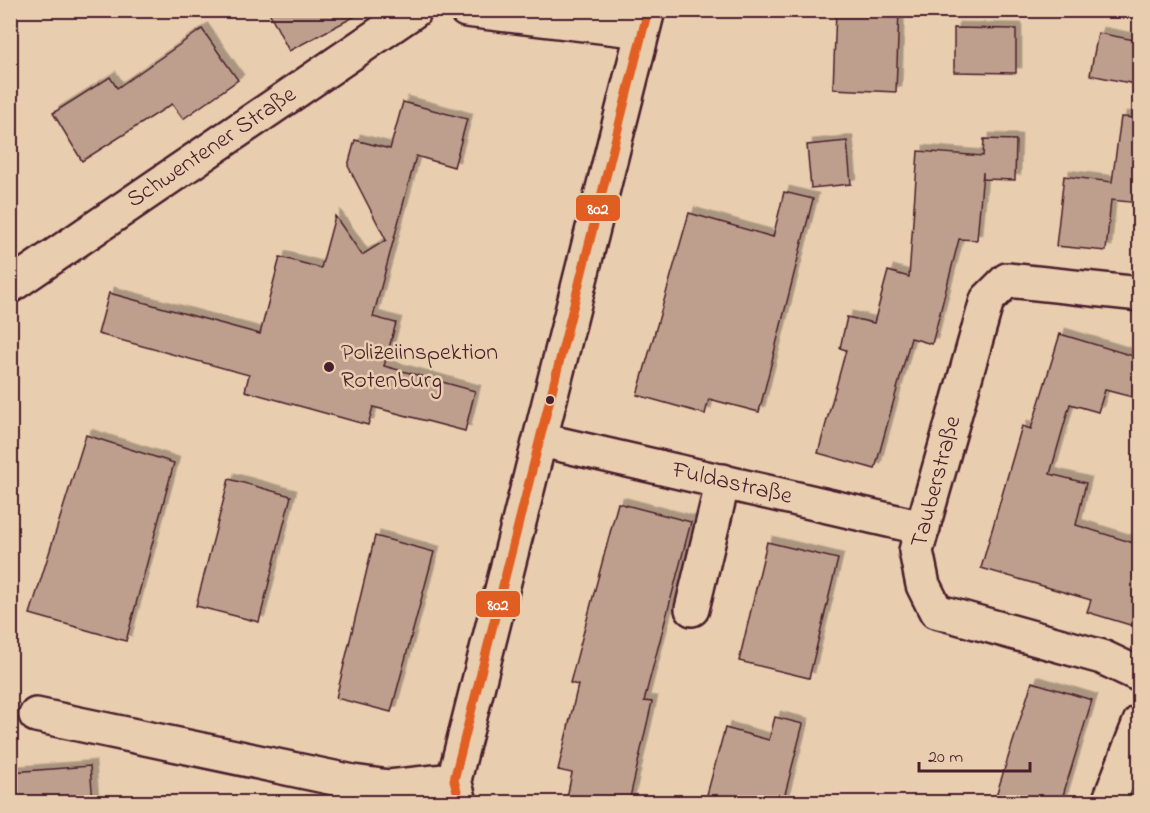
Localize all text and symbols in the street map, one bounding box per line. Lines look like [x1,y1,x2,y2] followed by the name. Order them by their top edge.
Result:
[120,78,304,218] street label: Schwentener Straße
[575,194,621,222] line badge: 802
[587,198,608,222] text: 802
[341,336,498,399] place label: Polizeiinspektion Rotenburg
[322,360,336,374] marker: Polizeiinspektion Rotenburg
[544,394,556,406] unlabelled marker
[903,412,971,552] street label: Tauberstraße
[668,453,796,515] street label: Fuldastraße
[475,590,521,618] line badge: 802
[487,594,508,618] text: 802
[919,735,1030,773] scale bar
[928,745,963,771] text: 20 m

